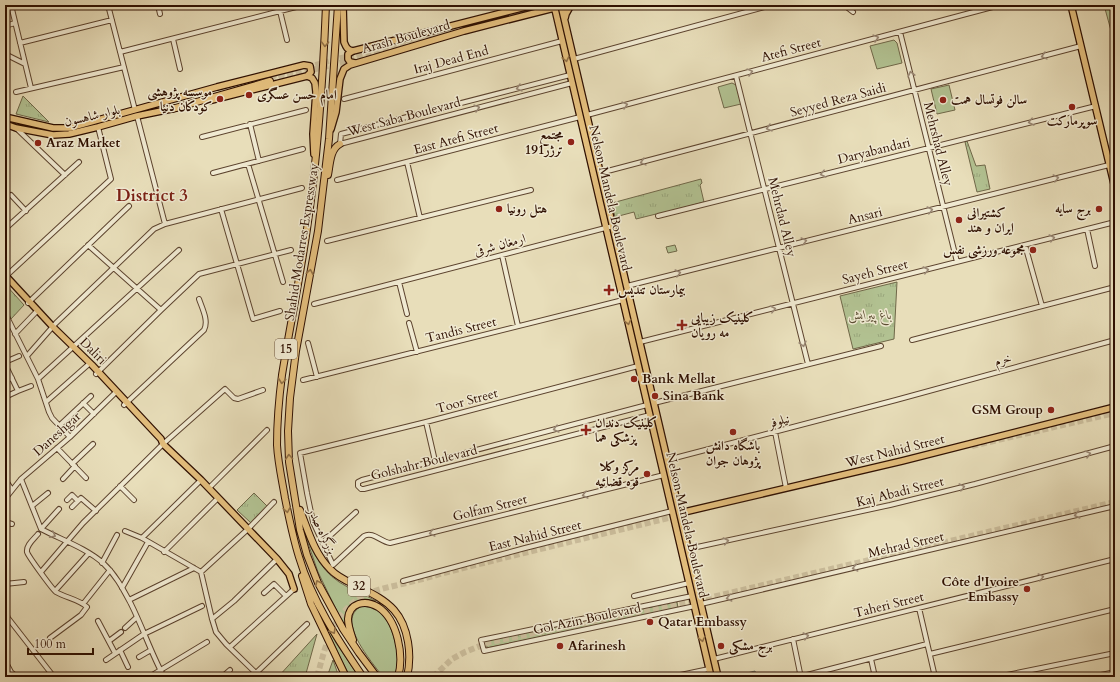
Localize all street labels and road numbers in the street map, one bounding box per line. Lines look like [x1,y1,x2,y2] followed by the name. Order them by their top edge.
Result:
[360,16,452,58] street label: Arash Boulevard
[759,33,823,67] street label: Atefi Street
[412,41,490,79] street label: Iraj Dead End
[788,78,888,121] street label: Seyyed Reza Saidi
[344,93,463,141] street label: West Saba Boulevard
[919,100,957,188] street label: Mehrshad Alley
[62,101,122,131] street label: بلوار شاهسون
[412,119,500,159] street label: East Atefi Street
[584,123,636,273] street label: Nelson Mandela Boulevard
[836,133,913,169] street label: Daryabandari
[281,162,323,322] street label: Shahid Modarres Expressway
[763,175,801,259] street label: Mehrdad Alley
[846,203,884,229] street label: Ansari
[472,229,528,261] street label: ارمغان شرقی
[840,255,910,289] street label: Sayeh Street
[424,313,498,347] street label: Tandis Street
[75,333,111,369] street label: Daliri
[275,339,297,359] road number: 15
[992,349,1014,373] street label: خرم
[434,384,500,418] street label: Toor Street
[29,408,85,460] street label: Daneshgar
[764,410,792,433] street label: نیلوفر
[843,430,946,472] street label: West Nahid Street
[369,441,479,485] street label: Golshahr Boulevard
[661,450,713,600] street label: Nelson Mandela Boulevard
[854,472,946,512] street label: Kaj Abadi Street
[451,490,529,526] street label: Golfam Street
[302,503,341,558] street label: بزرگراه صدر
[487,516,583,556] street label: East Nahid Street
[866,528,946,562] street label: Mehrad Street
[348,576,370,596] road number: 32
[852,588,926,622] street label: Taheri Street
[531,599,643,639] street label: Gol Azin Boulevard

